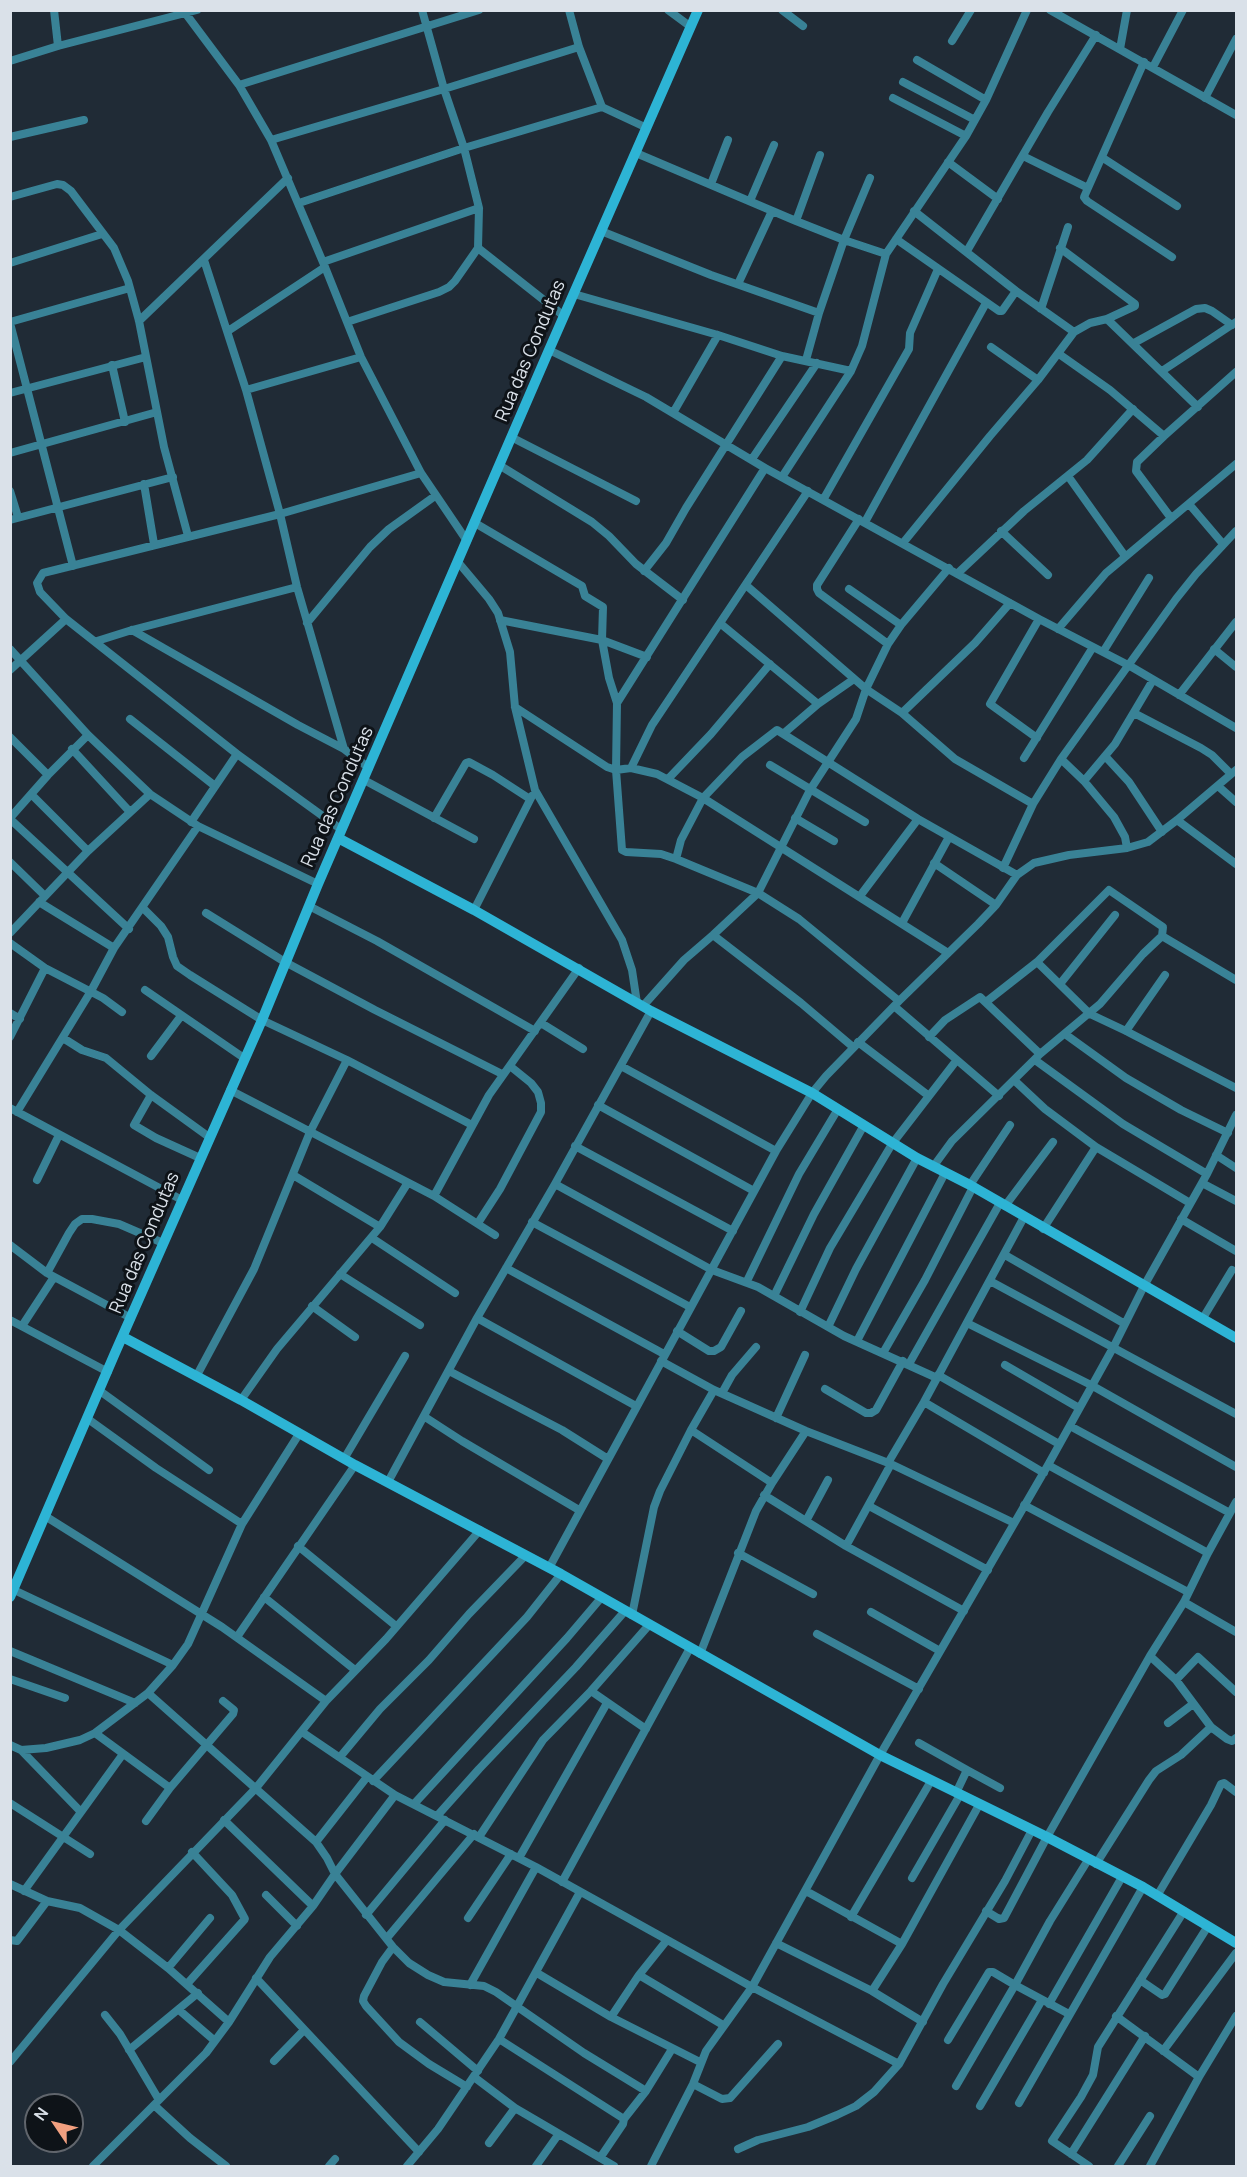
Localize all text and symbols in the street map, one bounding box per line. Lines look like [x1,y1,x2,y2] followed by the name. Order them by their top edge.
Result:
[491,277,571,425] street label: Rua das Condutas
[297,723,379,871] street label: Rua das Condutas
[105,1169,185,1317] street label: Rua das Condutas
[24,2093,84,2153] north arrow
[29,2103,53,2125] text: N

